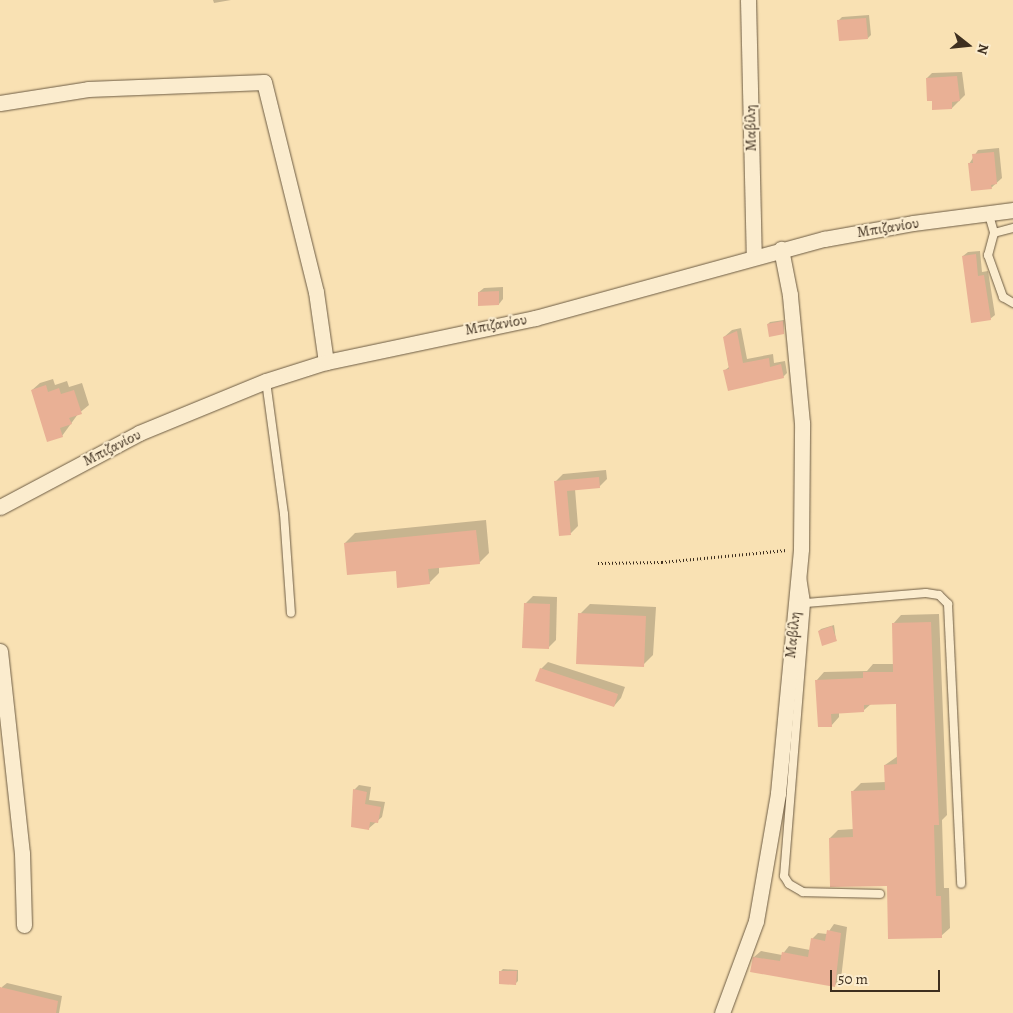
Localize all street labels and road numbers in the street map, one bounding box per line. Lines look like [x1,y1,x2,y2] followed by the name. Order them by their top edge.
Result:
[742,104,760,152] street label: Μαβίλη
[856,214,920,242] street label: Μπιζανίου
[464,311,528,339] street label: Μπιζανίου
[80,426,144,470] street label: Μπιζανίου
[782,611,804,659] street label: Μαβίλη

